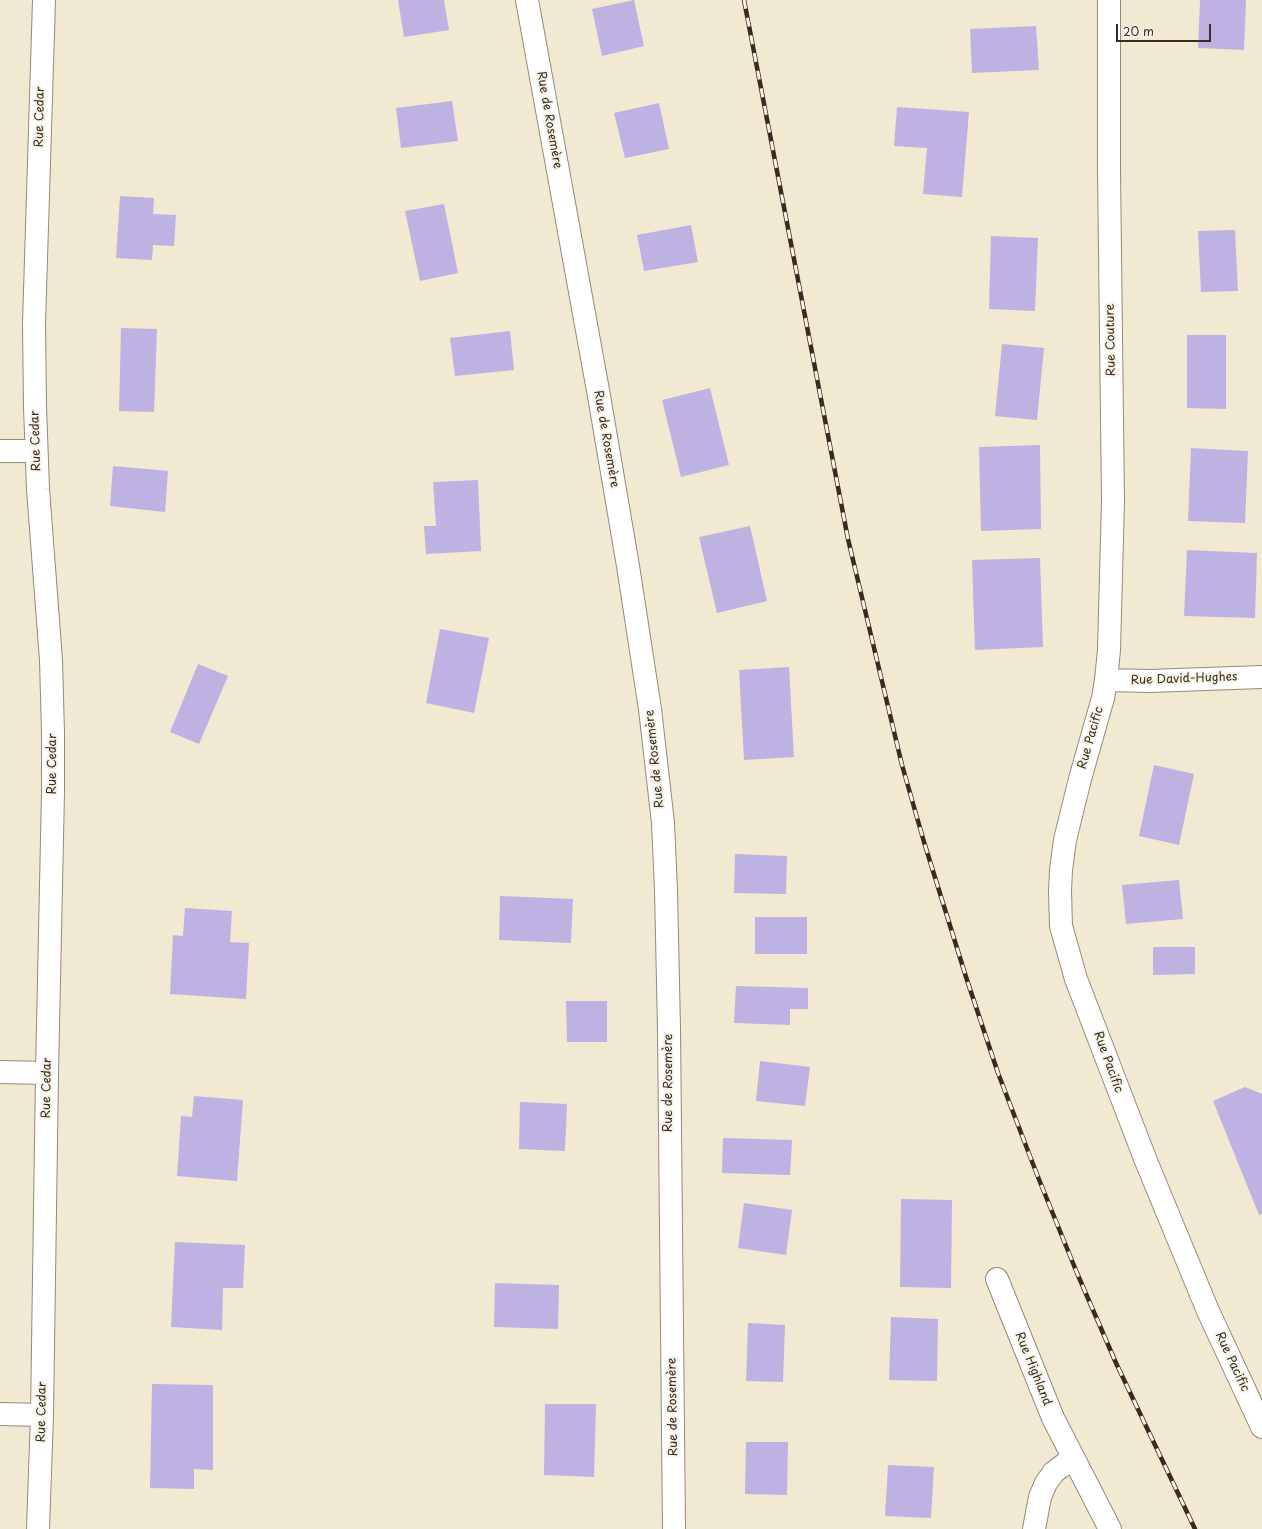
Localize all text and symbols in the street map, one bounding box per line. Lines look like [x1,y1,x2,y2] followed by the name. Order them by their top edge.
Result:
[1118,16,1213,42] scale bar
[1123,22,1154,40] text: 20 m
[533,70,565,170] street label: Rue de Rosemère
[32,86,48,148] street label: Rue Cedar
[1103,304,1119,376] street label: Rue Couture
[590,389,622,489] street label: Rue de Rosemère
[28,410,44,472] street label: Rue Cedar
[1130,670,1238,688] street label: Rue David-Hughes
[1075,705,1107,771] street label: Rue Pacific
[643,709,667,809] street label: Rue de Rosemère
[46,734,60,794] street label: Rue Cedar
[1090,1029,1126,1095] street label: Rue Pacific
[662,1034,676,1132] street label: Rue de Rosemère
[39,1057,55,1119] street label: Rue Cedar
[1012,1330,1054,1408] street label: Rue Highland
[1212,1330,1252,1394] street label: Rue Pacific
[665,1358,681,1456] street label: Rue de Rosemère
[34,1381,50,1443] street label: Rue Cedar

